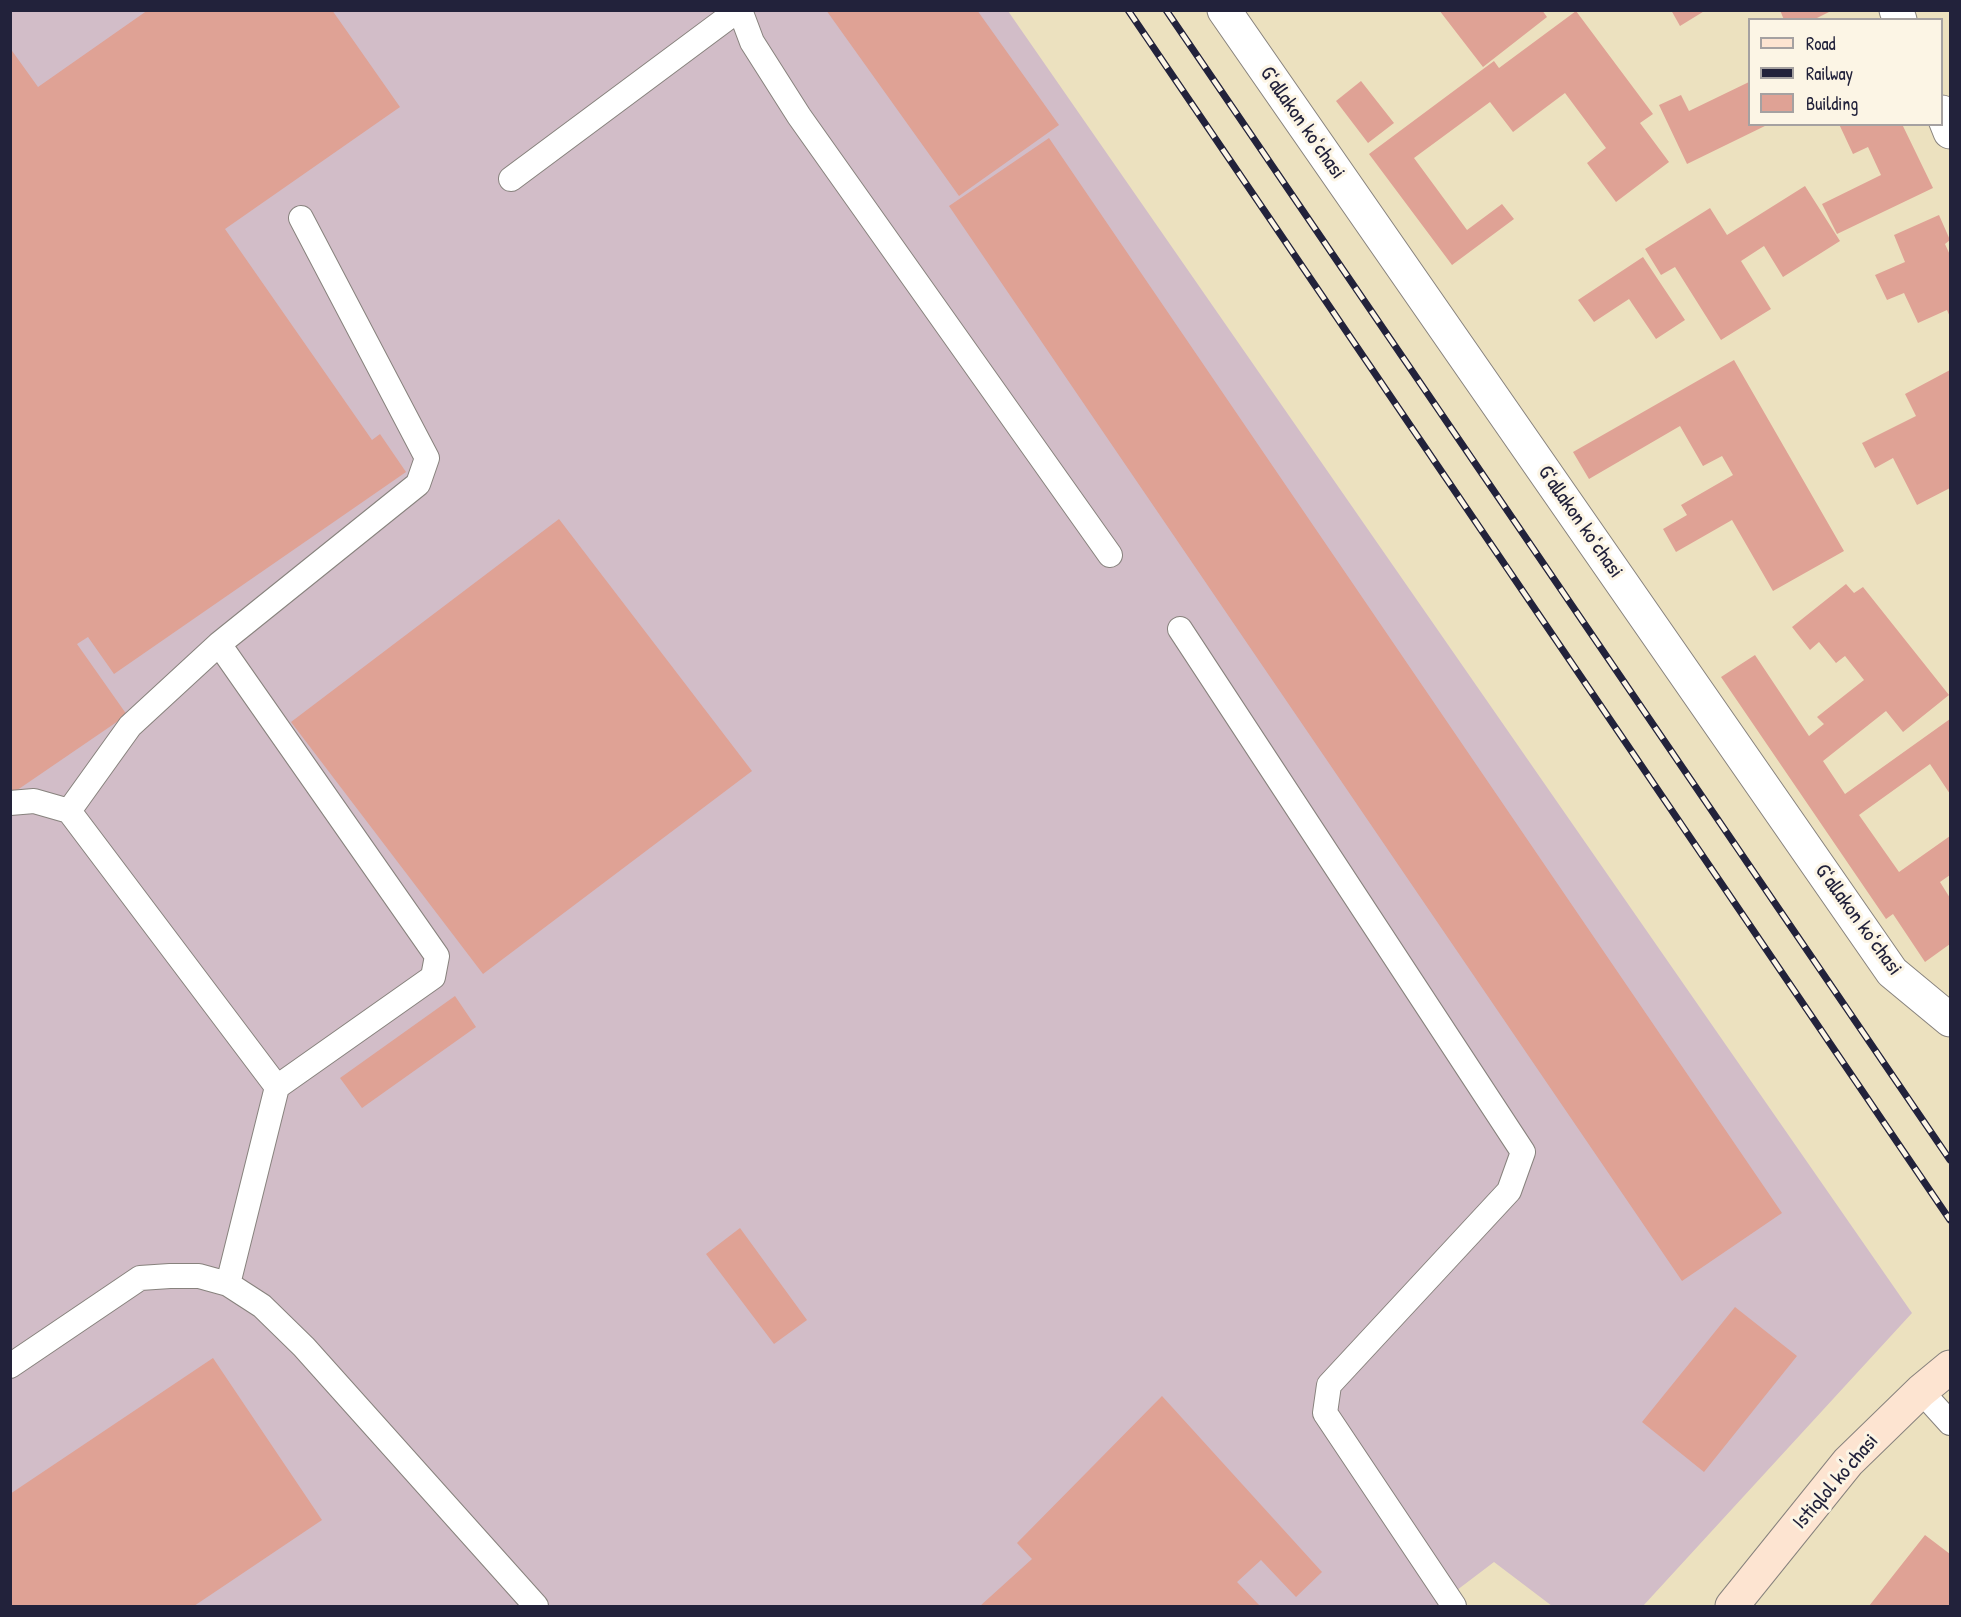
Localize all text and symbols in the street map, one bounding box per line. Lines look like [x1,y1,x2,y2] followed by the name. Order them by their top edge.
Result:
[1748,18,1943,126] legend
[1806,31,1836,56] text: Road
[1806,61,1853,86] text: Railway
[1254,62,1350,184] street label: Gʻallakon koʻchasi
[1806,91,1858,116] text: Building
[1532,461,1628,583] street label: Gʻallakon koʻchasi
[1809,859,1907,981] street label: Gʻallakon koʻchasi
[1788,1429,1884,1535] street label: Istiqlol ko'chasi

